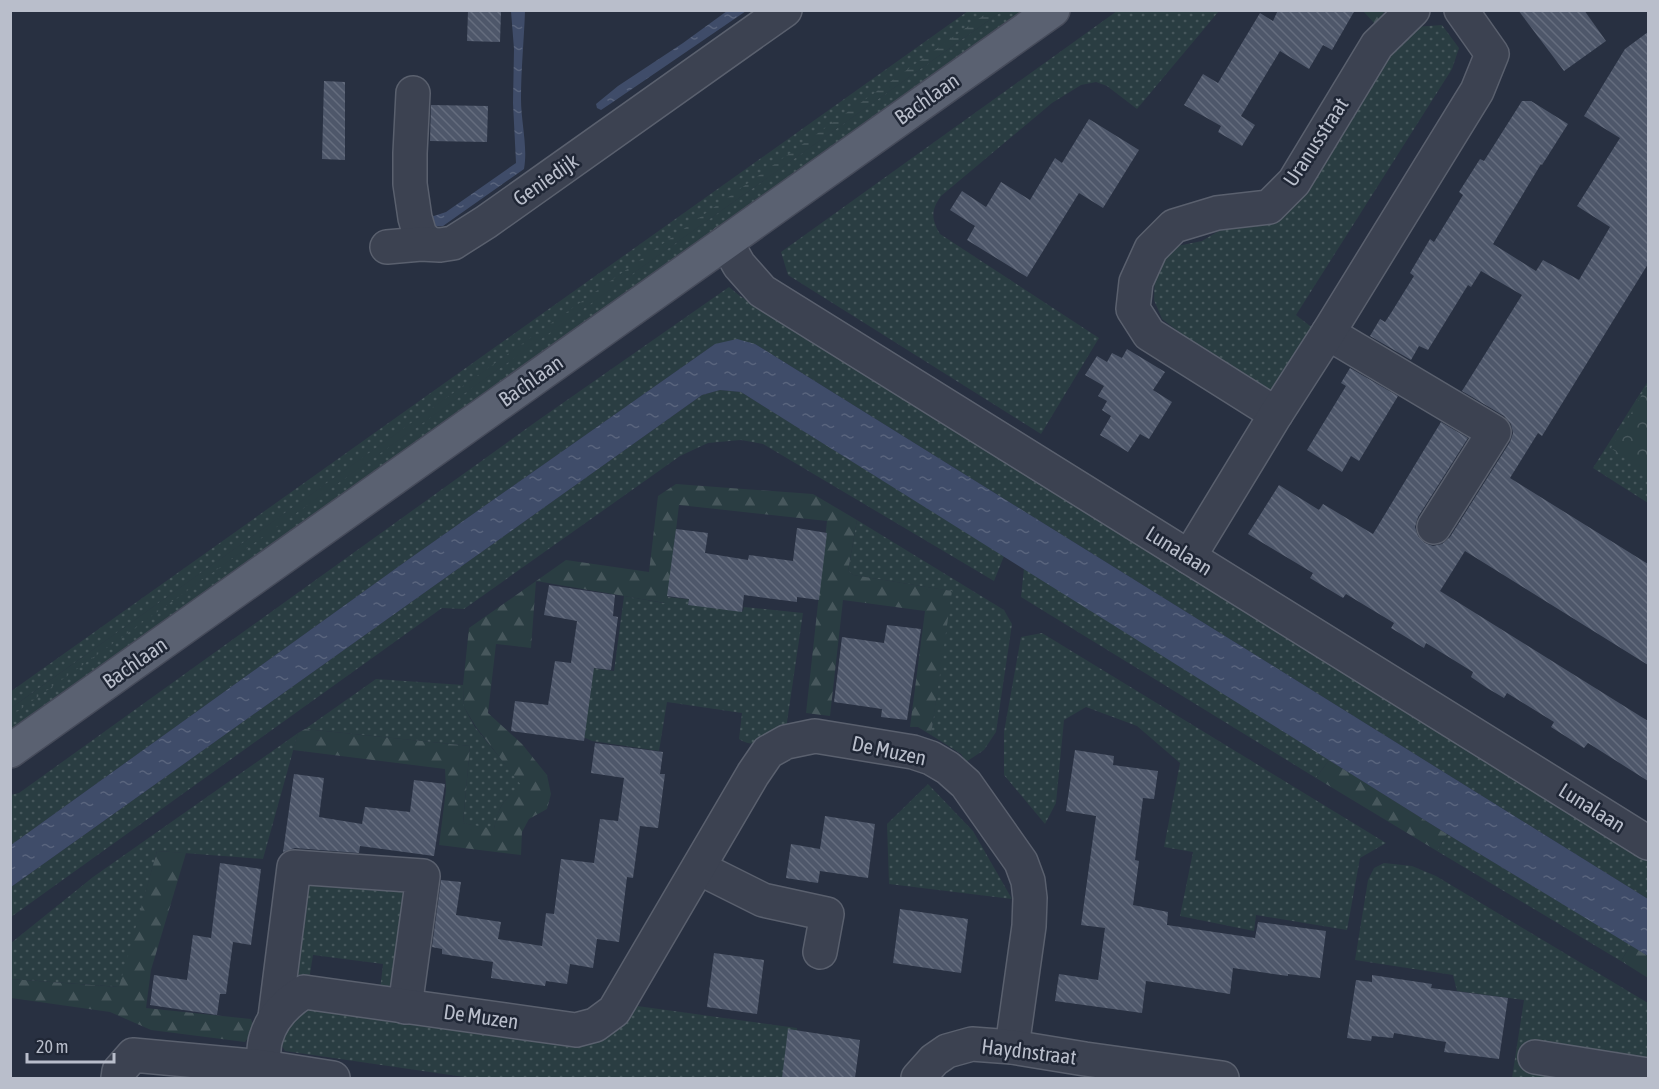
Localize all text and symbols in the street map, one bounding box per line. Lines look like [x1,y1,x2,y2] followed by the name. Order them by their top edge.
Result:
[890,67,963,129] street label: Bachlaan
[1278,93,1353,190] street label: Uranusstraat
[508,148,583,210] street label: Geniedijk
[494,349,567,411] street label: Bachlaan
[1142,521,1217,580] street label: Lunalaan
[98,631,171,693] street label: Bachlaan
[850,730,929,770] street label: De Muzen
[1555,778,1630,837] street label: Lunalaan
[442,999,520,1033] street label: De Muzen
[27,1026,114,1064] scale bar
[980,1033,1078,1069] street label: Haydnstraat
[36,1036,68,1057] text: 20 m

